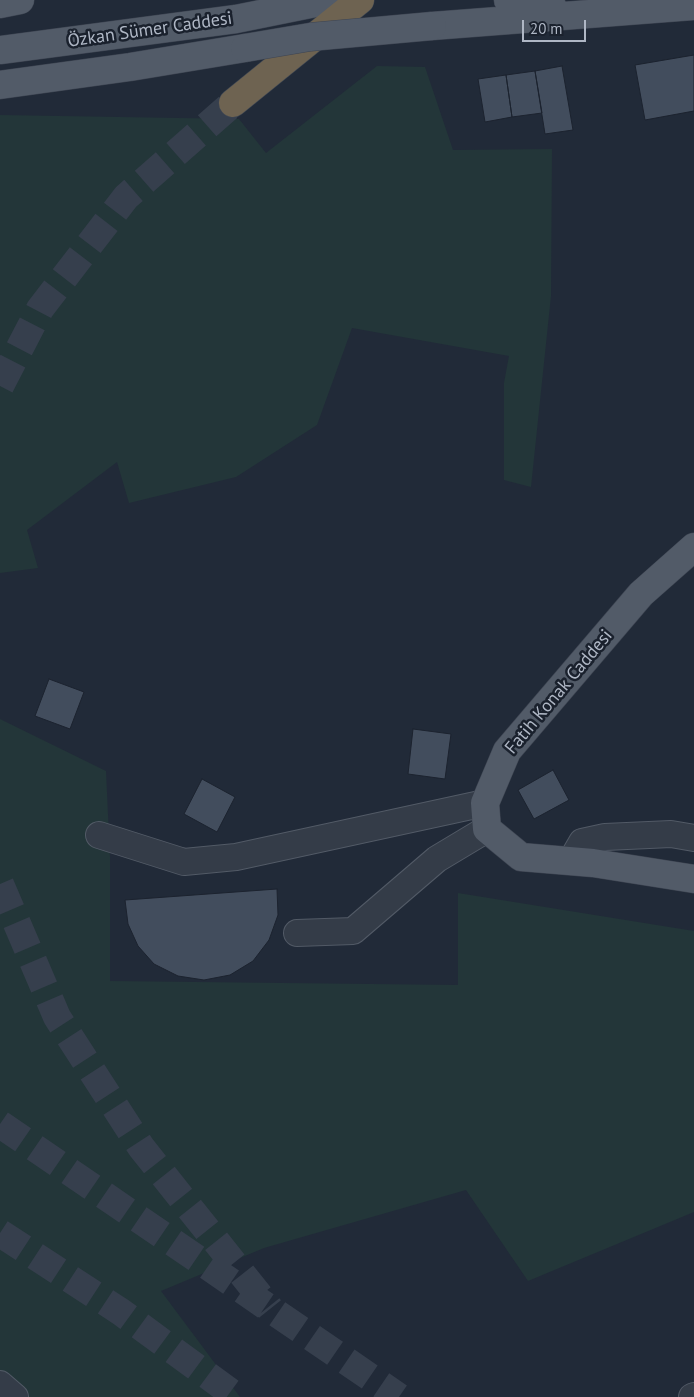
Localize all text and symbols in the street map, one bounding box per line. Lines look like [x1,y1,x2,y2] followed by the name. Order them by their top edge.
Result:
[66,8,234,52] street label: Özkan Sümer Caddesi
[524,10,588,42] scale bar
[530,19,563,38] text: 20 m
[501,625,617,759] street label: Fatih Konak Caddesi

